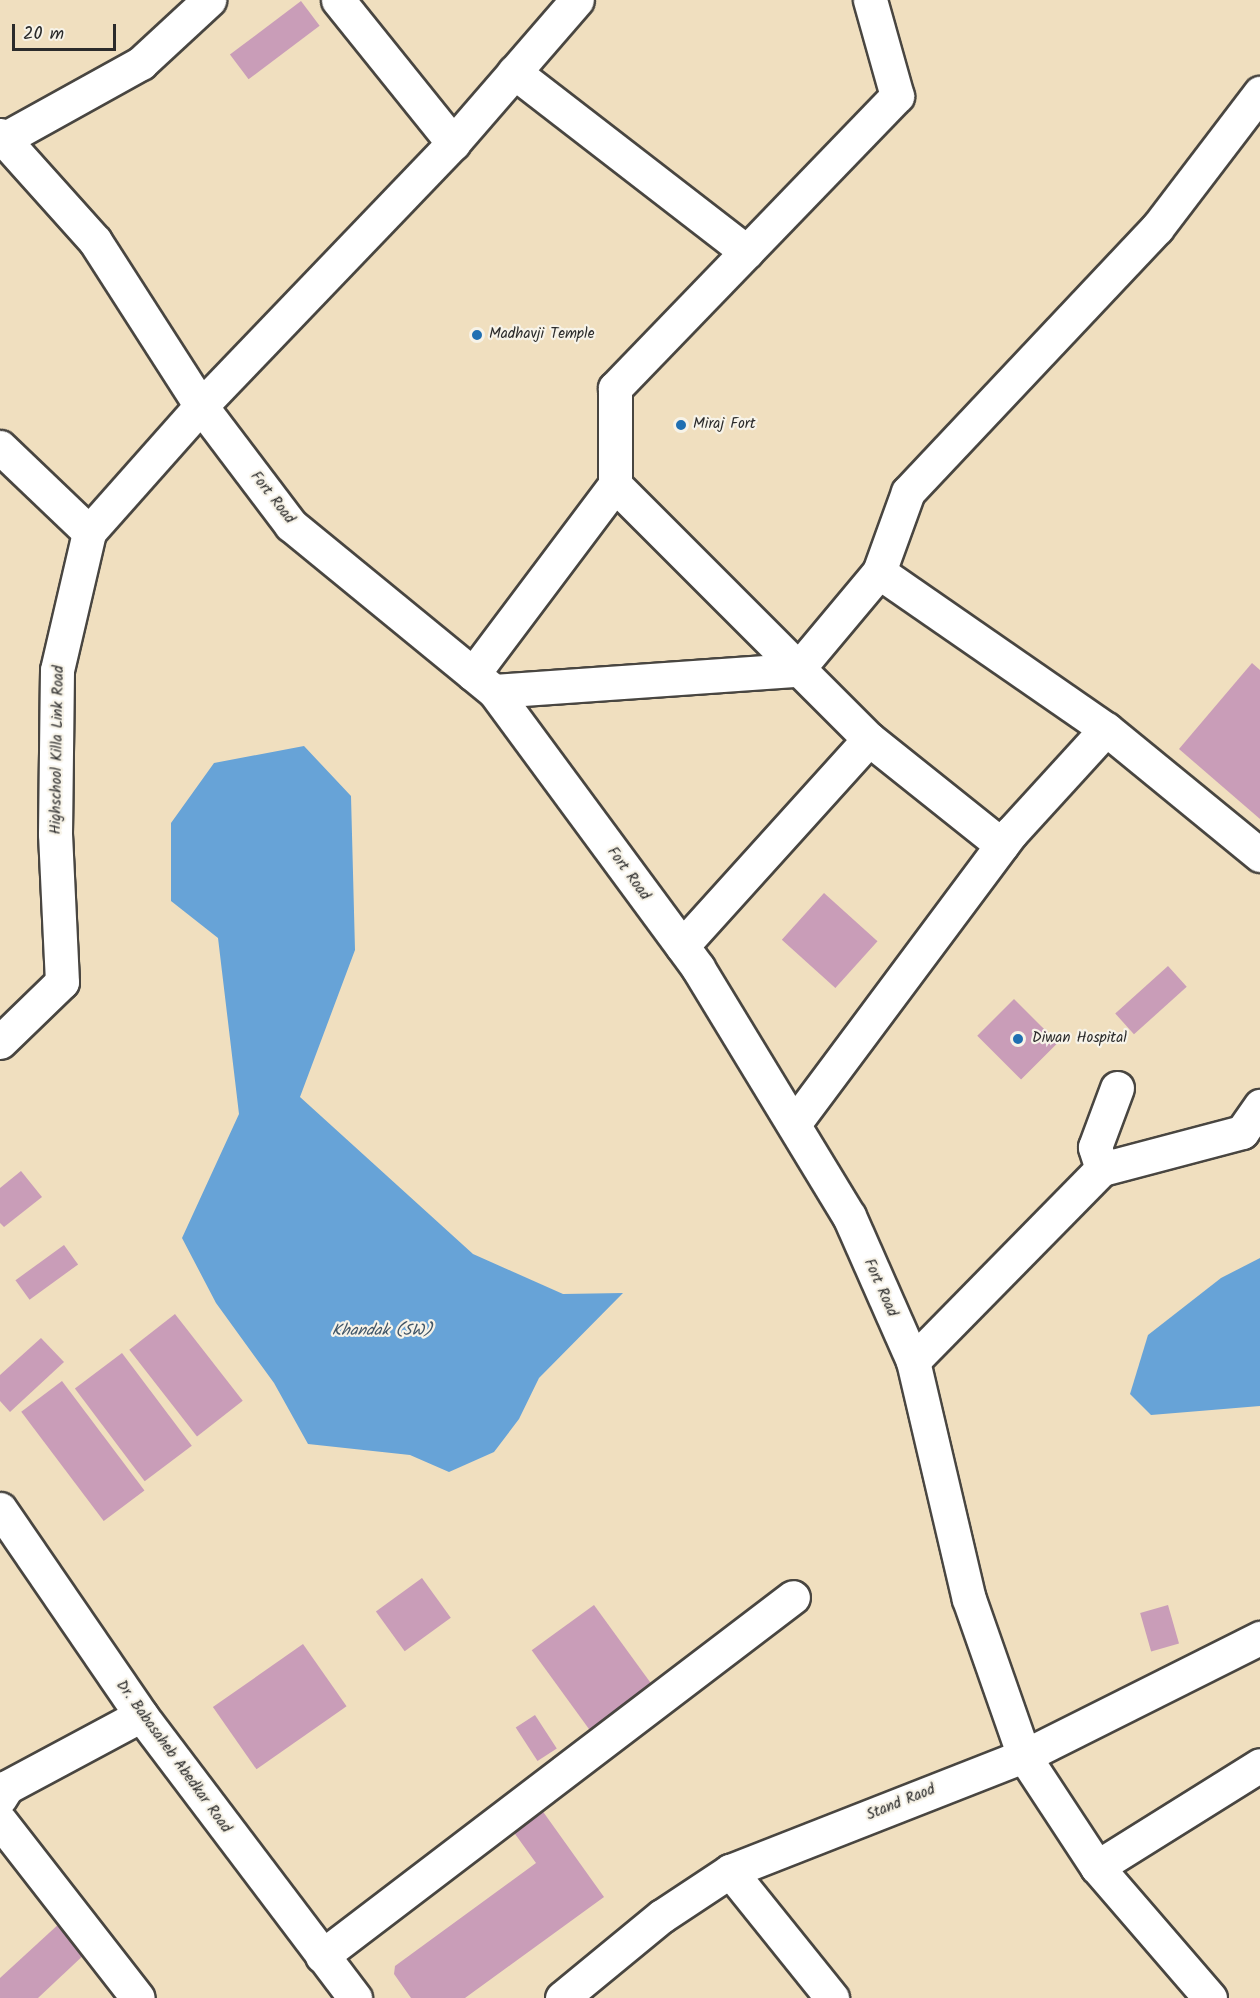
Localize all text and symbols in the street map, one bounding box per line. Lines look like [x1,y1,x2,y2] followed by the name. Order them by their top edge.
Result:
[15,12,118,50] scale bar
[23,20,64,49] text: 20 m
[489,326,594,344] place label: Madhavji Temple
[470,328,484,342] marker: Madhavji Temple
[693,416,756,434] place label: Miraj Fort
[674,418,688,432] marker: Miraj Fort
[246,468,298,528] street label: Fort Road
[48,665,68,835] street label: Highschool Killa Link Road
[603,844,653,904] street label: Fort Road
[1009,1030,1027,1048] marker: Diwan Hospital
[1032,1030,1127,1048] place label: Diwan Hospital
[859,1256,901,1320] street label: Fort Road
[332,1321,432,1341] water label: Khandak (SW)
[112,1677,234,1837] street label: Dr. Babasaheb Abedkar Road
[864,1781,938,1825] street label: Stand Raod

